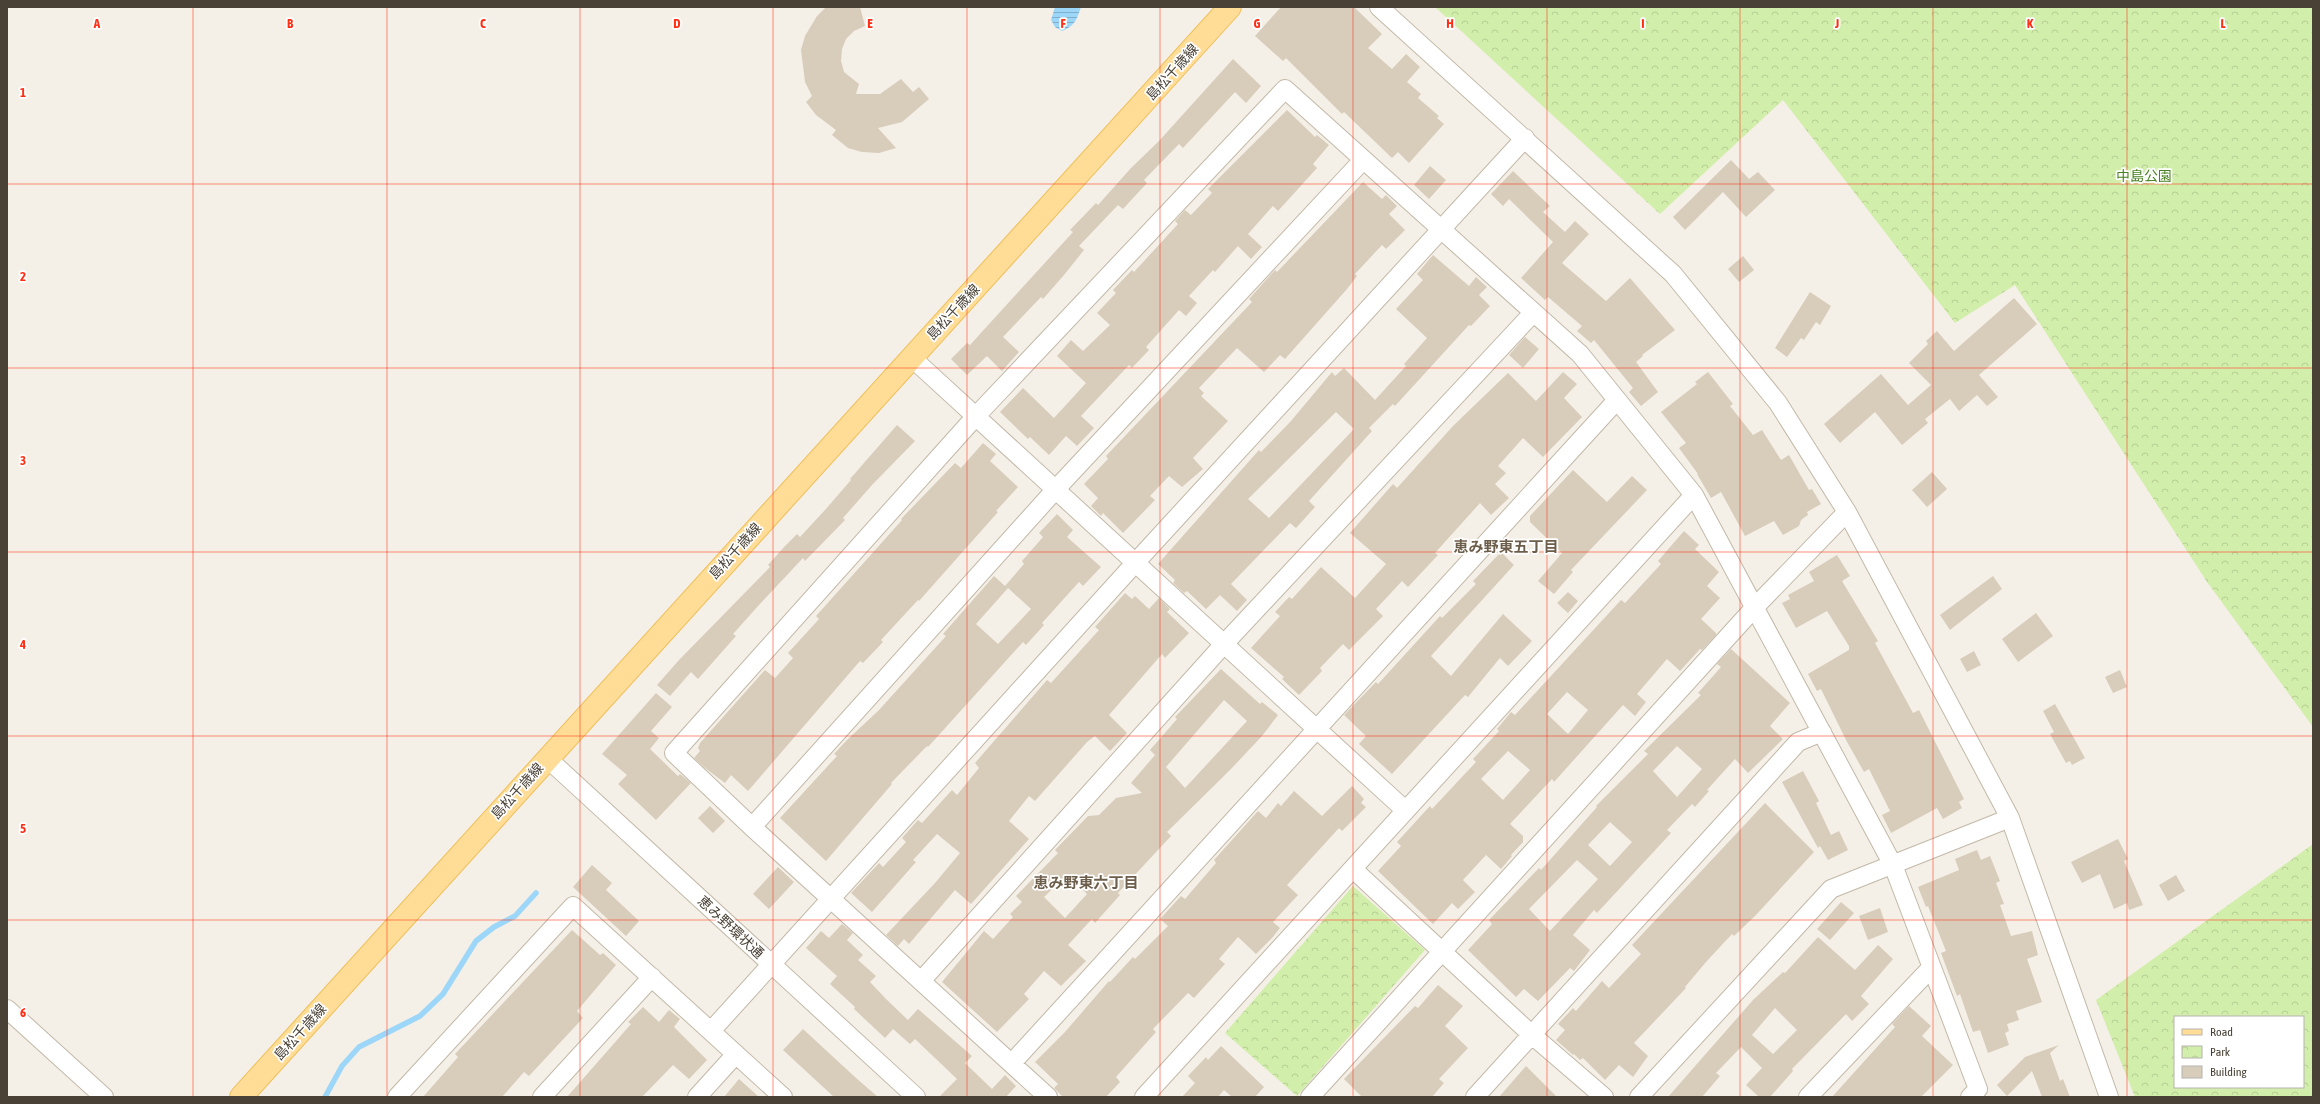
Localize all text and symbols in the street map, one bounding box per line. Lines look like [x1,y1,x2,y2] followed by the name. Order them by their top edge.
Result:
[93,16,101,31] text: A
[287,16,294,31] text: B
[480,16,486,31] text: C
[673,16,681,31] text: D
[867,16,873,31] text: E
[1060,16,1066,31] text: F
[1254,16,1261,31] text: G
[1446,16,1454,31] text: H
[1641,16,1645,31] text: I
[1834,16,1839,31] text: J
[2027,16,2034,31] text: K
[2220,16,2226,31] text: L
[1143,41,1201,103] street label: 島松千歳線
[20,85,26,100] text: 1
[2116,168,2172,184] park label: 中島公園
[20,269,26,284] text: 2
[923,281,983,343] street label: 島松千歳線
[20,453,26,468] text: 3
[706,520,764,582] street label: 島松千歳線
[1453,538,1559,555] district label: 恵み野東五丁目
[19,637,26,652] text: 4
[488,760,546,822] street label: 島松千歳線
[20,821,26,836] text: 5
[1033,874,1139,891] district label: 恵み野東六丁目
[695,893,767,961] street label: 恵み野環状通
[271,1001,329,1063] street label: 島松千歳線
[20,1005,26,1020] text: 6
[2174,1016,2304,1088] legend
[2210,1025,2233,1039] text: Road
[2210,1045,2231,1059] text: Park
[2210,1065,2248,1079] text: Building

